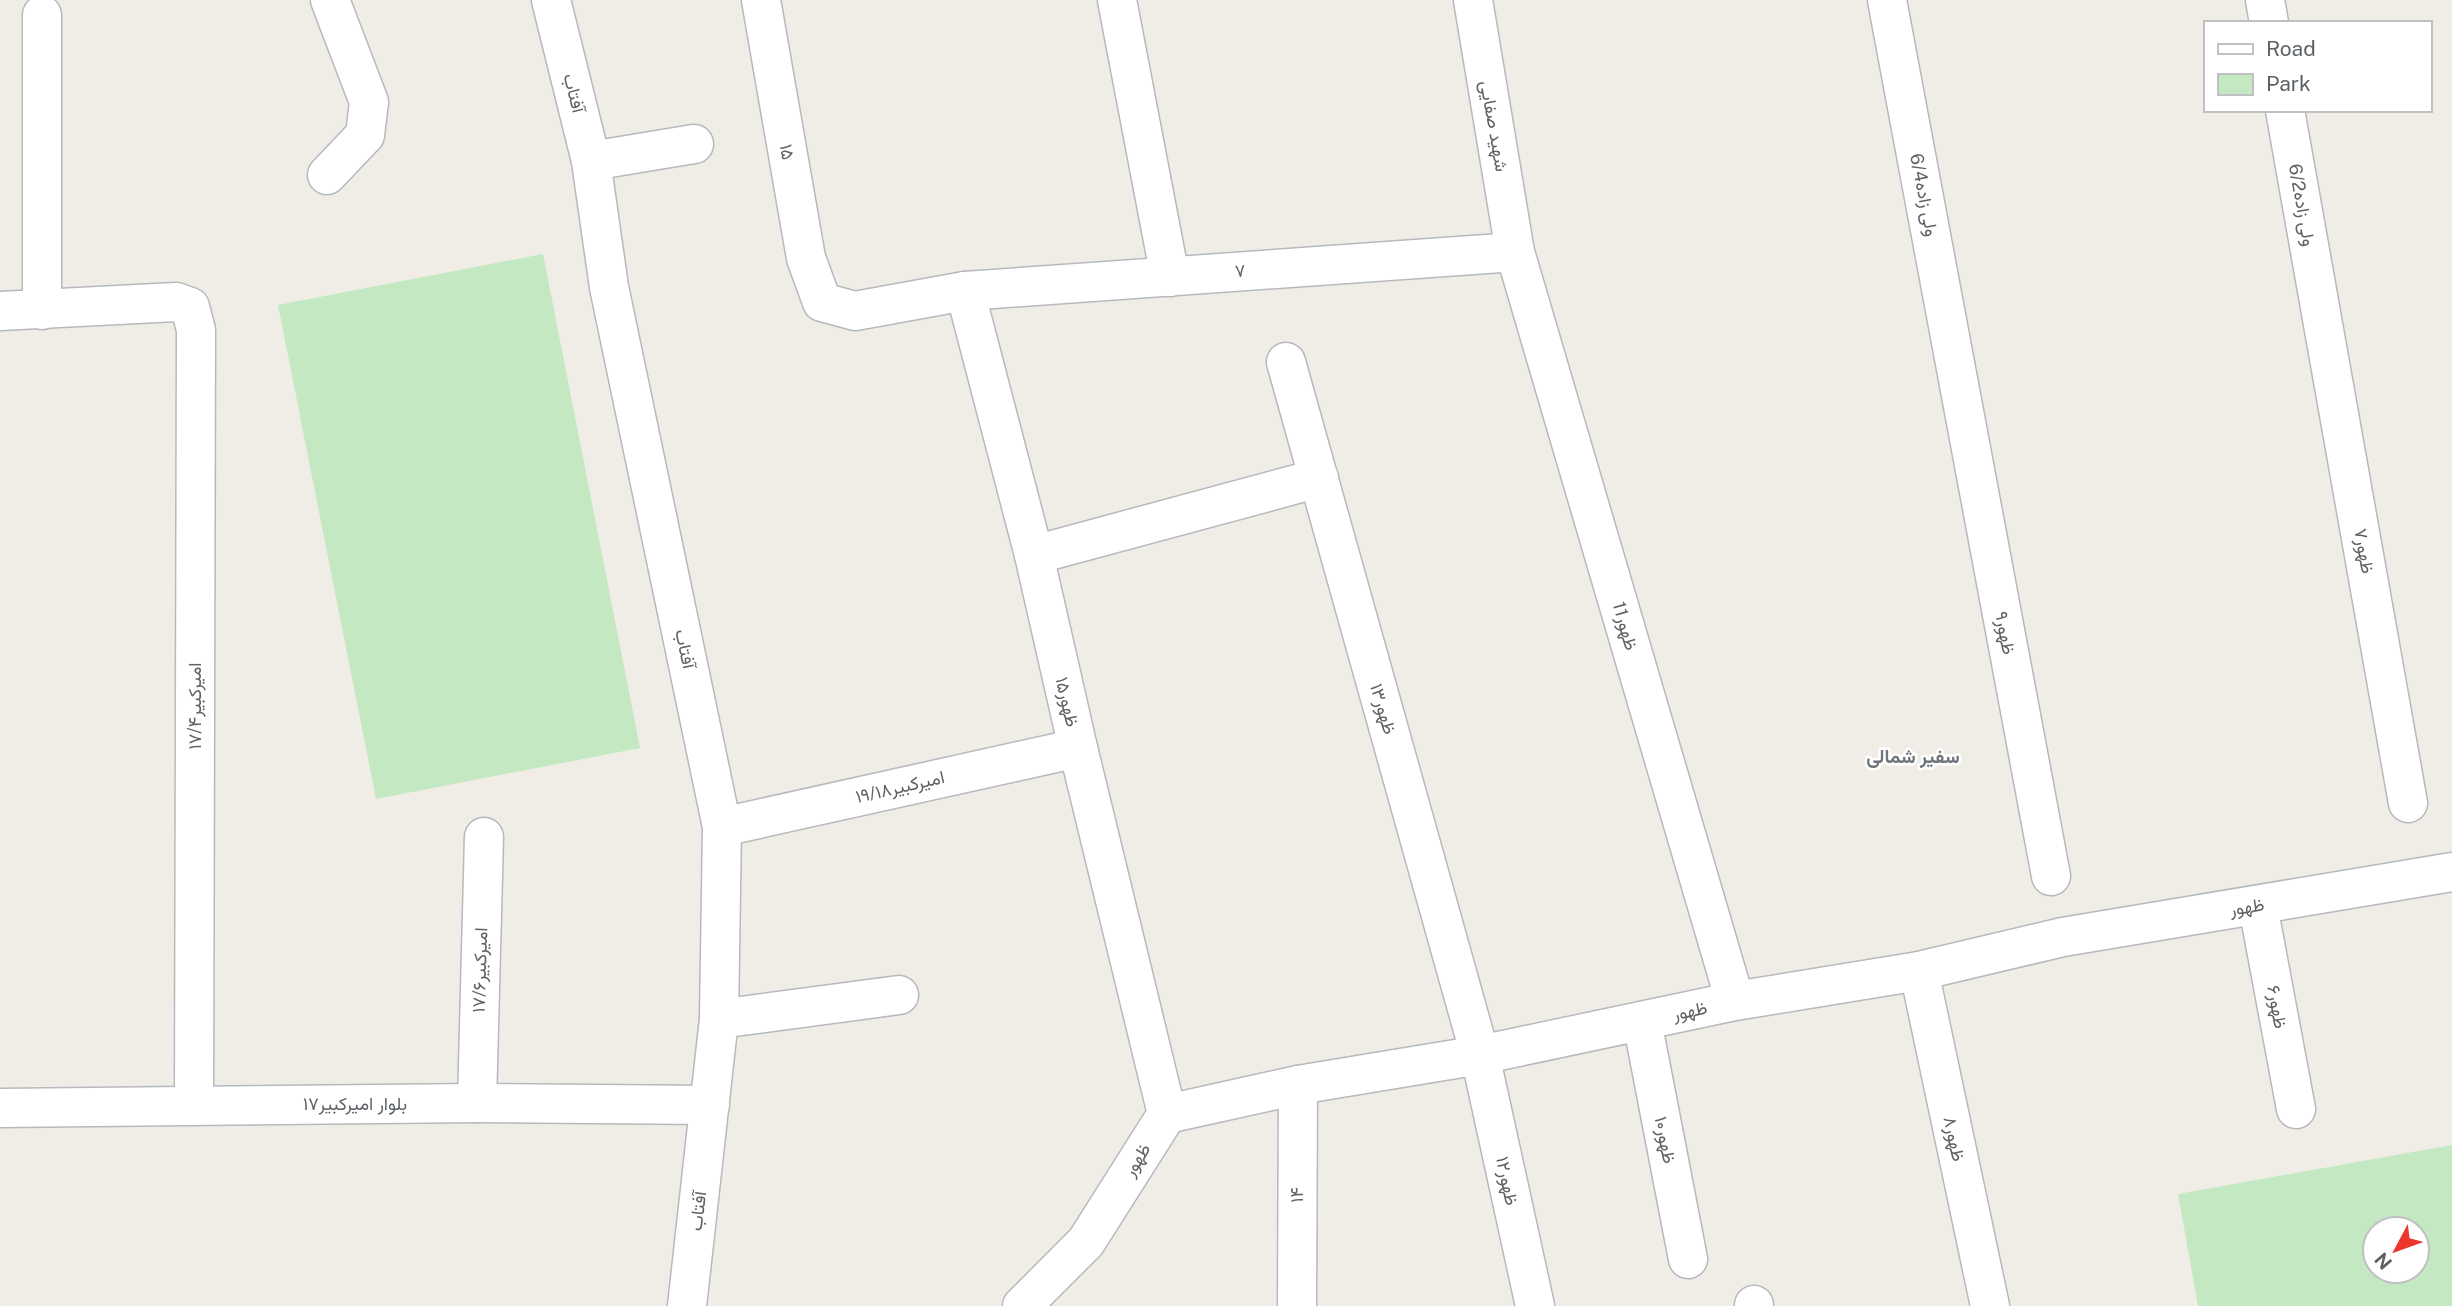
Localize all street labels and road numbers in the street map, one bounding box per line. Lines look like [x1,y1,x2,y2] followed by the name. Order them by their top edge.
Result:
[559,71,590,116] street label: آفتاب
[1475,79,1513,173] street label: شهید صفایی
[776,142,799,162] street label: ۱۵
[1905,152,1943,238] street label: 6/4ولی زاده
[2284,162,2320,248] street label: 6/2ولی زاده
[1234,260,1246,281] street label: ۷
[2349,527,2379,575] street label: ظهور۷
[1608,599,1642,653] street label: 11ظهور
[1990,610,2020,656] street label: ظهور۹
[671,627,700,672] street label: آفتاب
[184,663,206,749] street label: امیرکبیر۱۷/۴
[1051,675,1083,729] street label: ظهور۱۵
[1365,681,1401,737] street label: ظهور۱۳
[853,766,947,808] street label: امیرکبیر۱۹/۱۸
[2227,893,2266,921] street label: ظهور
[468,927,492,1013] street label: امیرکبیر۱۷/۶
[2262,984,2292,1030] street label: ظهور۶
[1670,997,1709,1026] street label: ظهور
[303,1093,407,1115] street label: بلوار امیرکبیر۱۷
[1939,1114,1969,1164] street label: ظهور۸
[1650,1115,1680,1165] street label: ظهور۱۰
[1118,1139,1156,1181] street label: ظهور
[1491,1155,1523,1207] street label: ظهور۱۲
[1286,1187,1307,1203] street label: ۱۴
[685,1188,711,1232] street label: آفتاب

